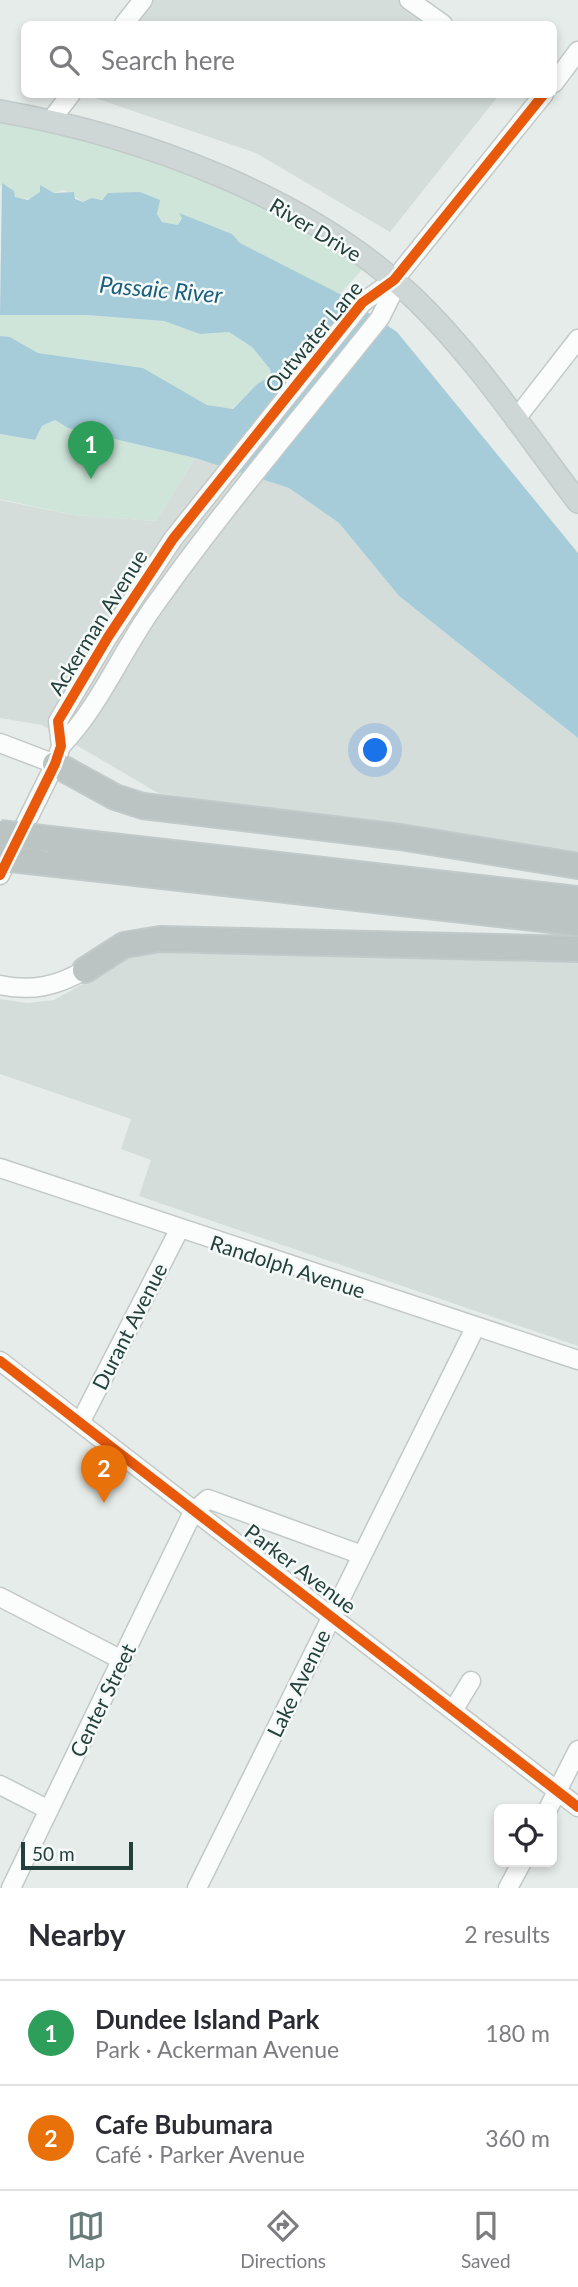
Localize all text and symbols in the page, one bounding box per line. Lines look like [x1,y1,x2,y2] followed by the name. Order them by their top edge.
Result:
[21,21,557,98] search box
[45,41,83,79] icon: search
[101,44,235,76] text: Search here
[266,192,366,266] street label: River Drive
[98,270,225,308] water label: Passaic River
[259,275,367,397] street label: Outwater Lane
[68,421,114,479] pin: 1
[42,545,152,699] street label: Ackerman Avenue
[358,733,392,767] your location
[207,1229,369,1303] street label: Randolph Avenue
[86,1259,172,1393] street label: Durant Avenue
[81,1445,127,1503] pin: 2
[240,1518,362,1618] street label: Parker Avenue
[261,1625,335,1741] street label: Lake Avenue
[64,1639,140,1761] street label: Center Street
[494,1804,557,1867] map controls
[494,1804,557,1867] button: locate
[21,1839,133,1871] scale bar
[32,1842,75,1865] text: 50 m
[28,1916,126,1952] text: Nearby
[464,1920,550,1948] text: 2 results
[95,2003,319,2035] text: Dundee Island Park
[44,2019,58,2047] text: 1
[485,2019,550,2047] text: 180 m
[95,2035,339,2063] text: Park · Ackerman Avenue
[95,2108,273,2140] text: Cafe Bubumara
[44,2124,58,2152] text: 2
[485,2124,550,2152] text: 360 m
[95,2140,305,2168] text: Café · Parker Avenue
[67,2207,105,2272] tab: Map
[240,2207,326,2272] tab: Directions
[461,2207,511,2272] tab: Saved

